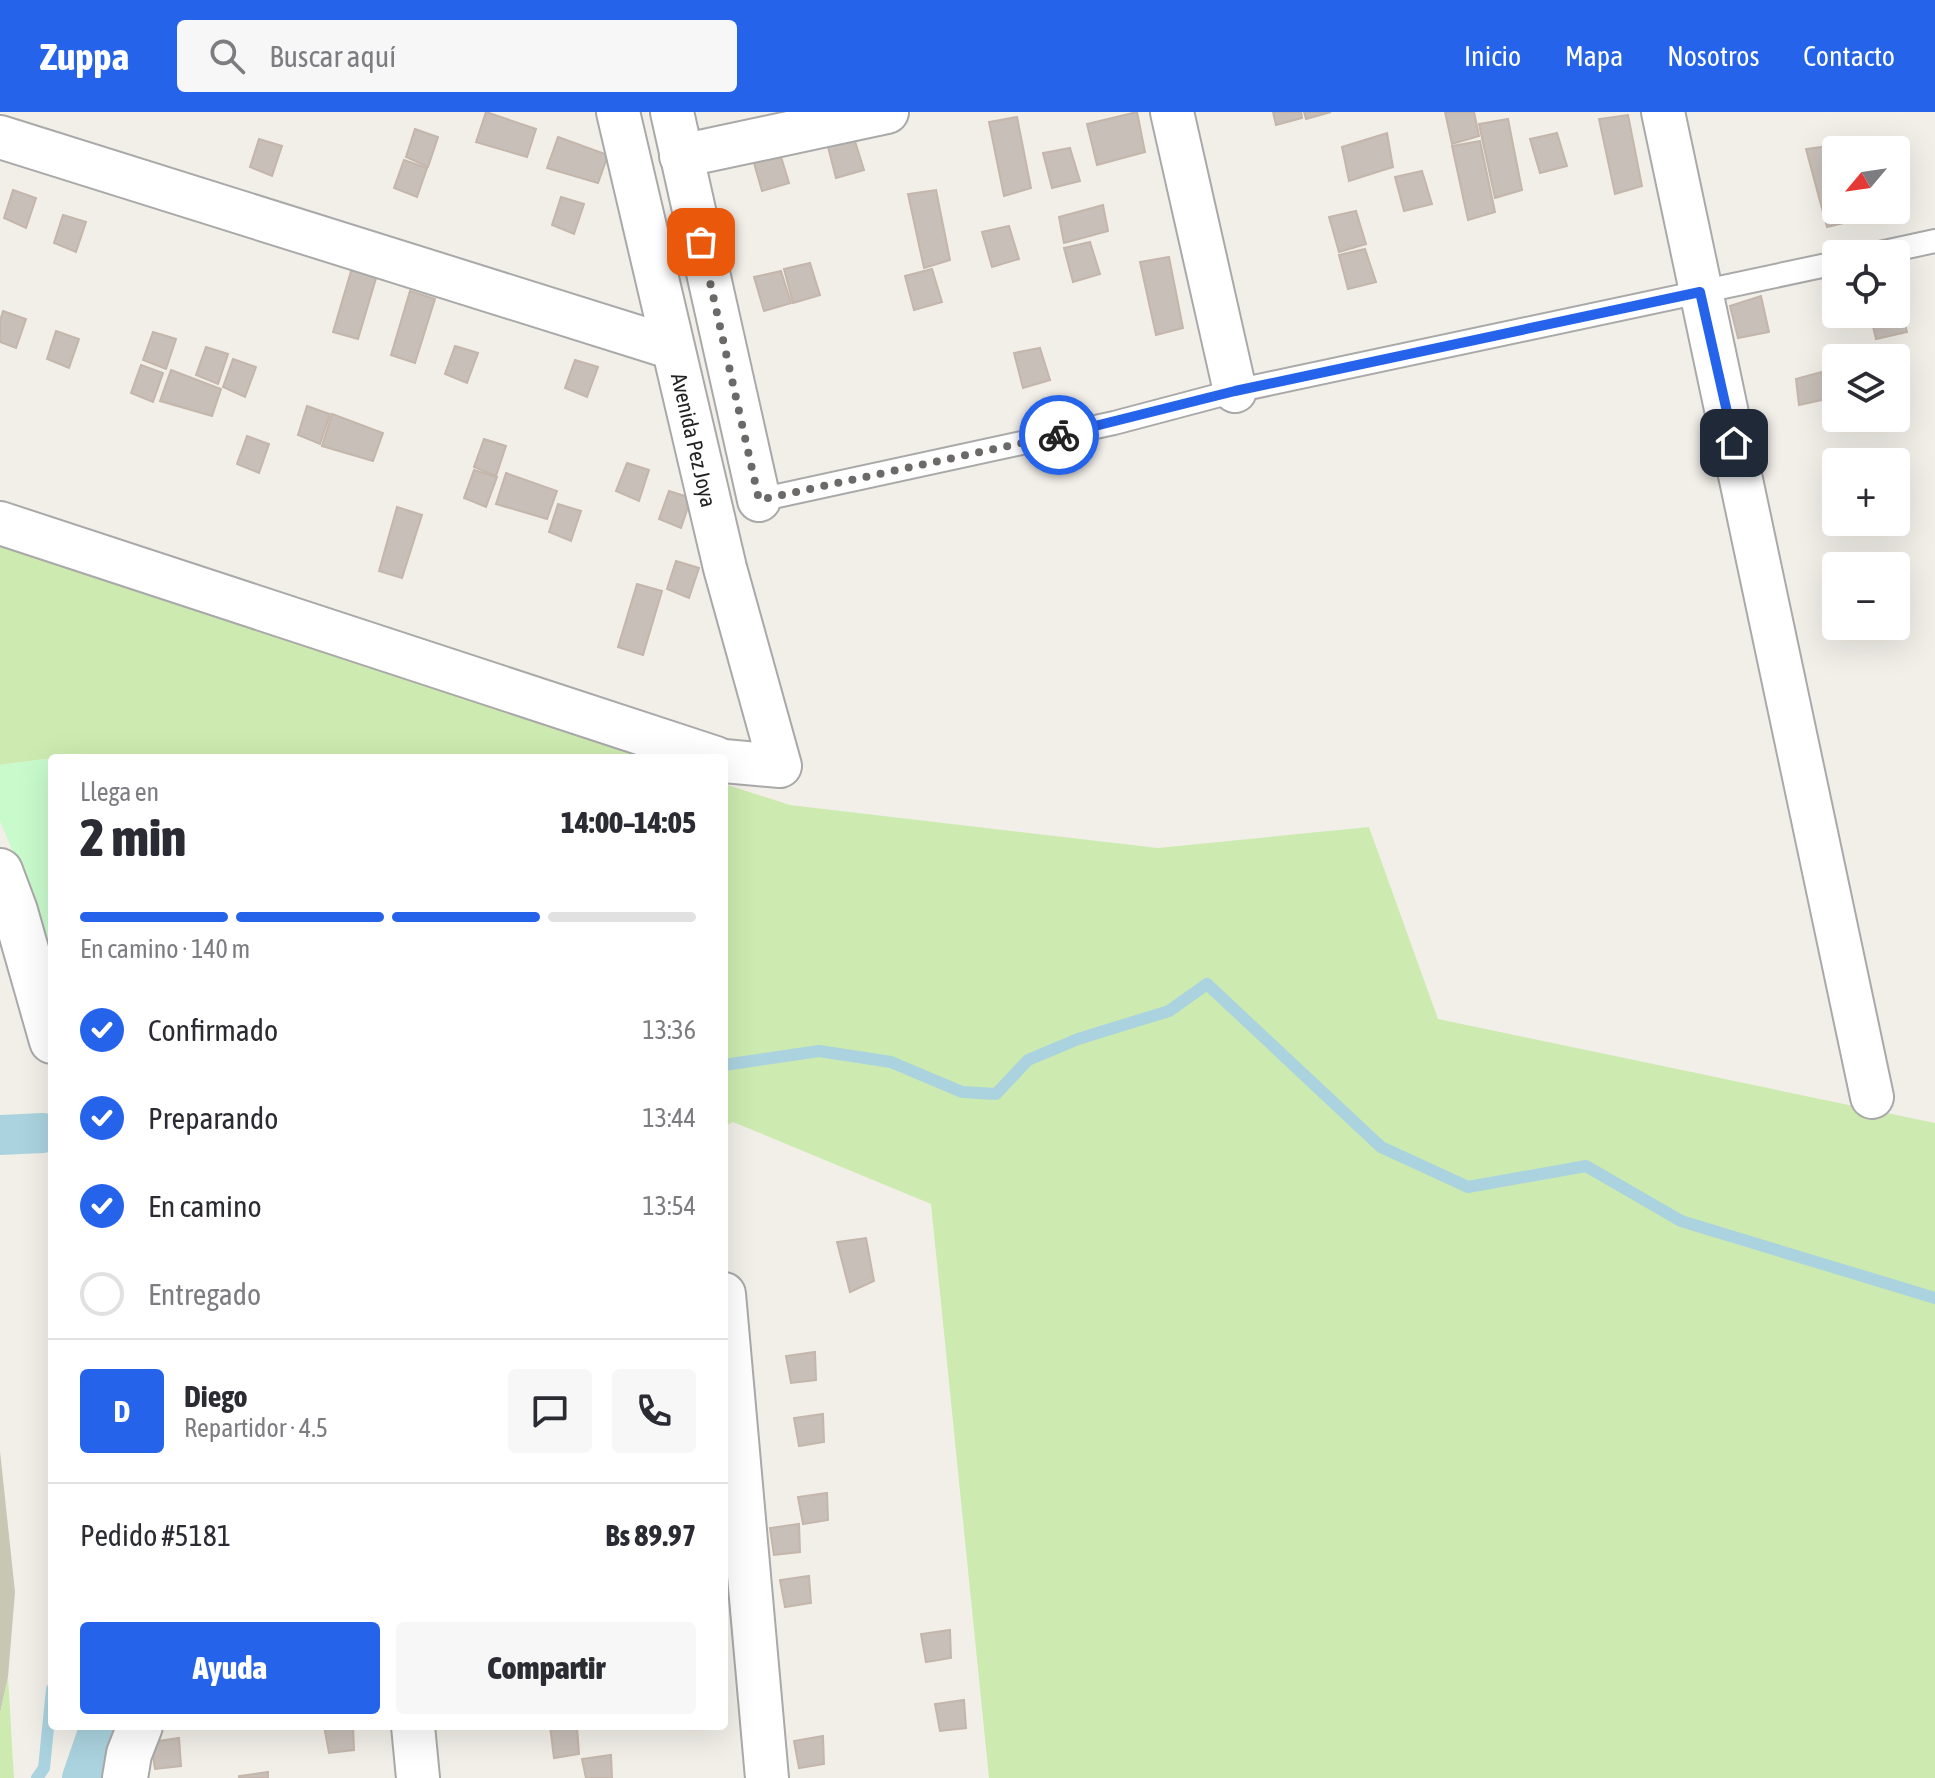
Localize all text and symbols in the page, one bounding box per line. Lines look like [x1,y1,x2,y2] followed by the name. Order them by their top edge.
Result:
[177,20,737,92] search box
[205,34,249,78] icon: search
[40,35,129,78] text: Zuppa
[269,39,396,73] text: Buscar aquí
[1464,40,1521,72] text: Inicio
[1565,40,1623,72] text: Mapa
[1667,40,1759,72] text: Nosotros
[1803,40,1895,72] text: Contacto
[1822,136,1910,224] north arrow
[1822,136,1910,640] map controls
[667,208,735,276] pin
[679,220,723,264] icon: bag
[1822,240,1910,328] button: locate
[1822,344,1910,432] button: layers
[666,370,722,510] street label: Avenida Pez Joya
[1019,395,1099,475] courier
[1700,409,1768,477] pin
[1037,413,1081,457] icon: bike
[1712,421,1756,465] icon: home
[1822,448,1910,536] button: +
[1822,552,1910,640] button: −
[80,777,159,807] text: Llega en
[561,805,696,839] text: 14:00–14:05
[80,807,186,867] text: 2 min
[80,934,250,964] text: En camino · 140 m
[80,1008,124,1052] icon: check
[148,1013,278,1047] text: Confirmado
[642,1015,696,1045] text: 13:36
[80,1096,124,1140] icon: check
[148,1101,278,1135] text: Preparando
[642,1103,696,1133] text: 13:44
[80,1184,124,1228] icon: check
[148,1189,262,1223] text: En camino
[642,1191,696,1221] text: 13:54
[148,1277,261,1311] text: Entregado
[508,1369,592,1453] button: chat
[612,1369,696,1453] button: phone
[184,1379,248,1413] text: Diego
[114,1394,130,1428] text: D
[184,1413,328,1443] text: Repartidor · 4.5
[80,1518,231,1552] text: Pedido #5181
[605,1518,696,1552] text: Bs 89.97
[80,1622,380,1714] button: Ayuda
[396,1622,696,1714] button: Compartir

